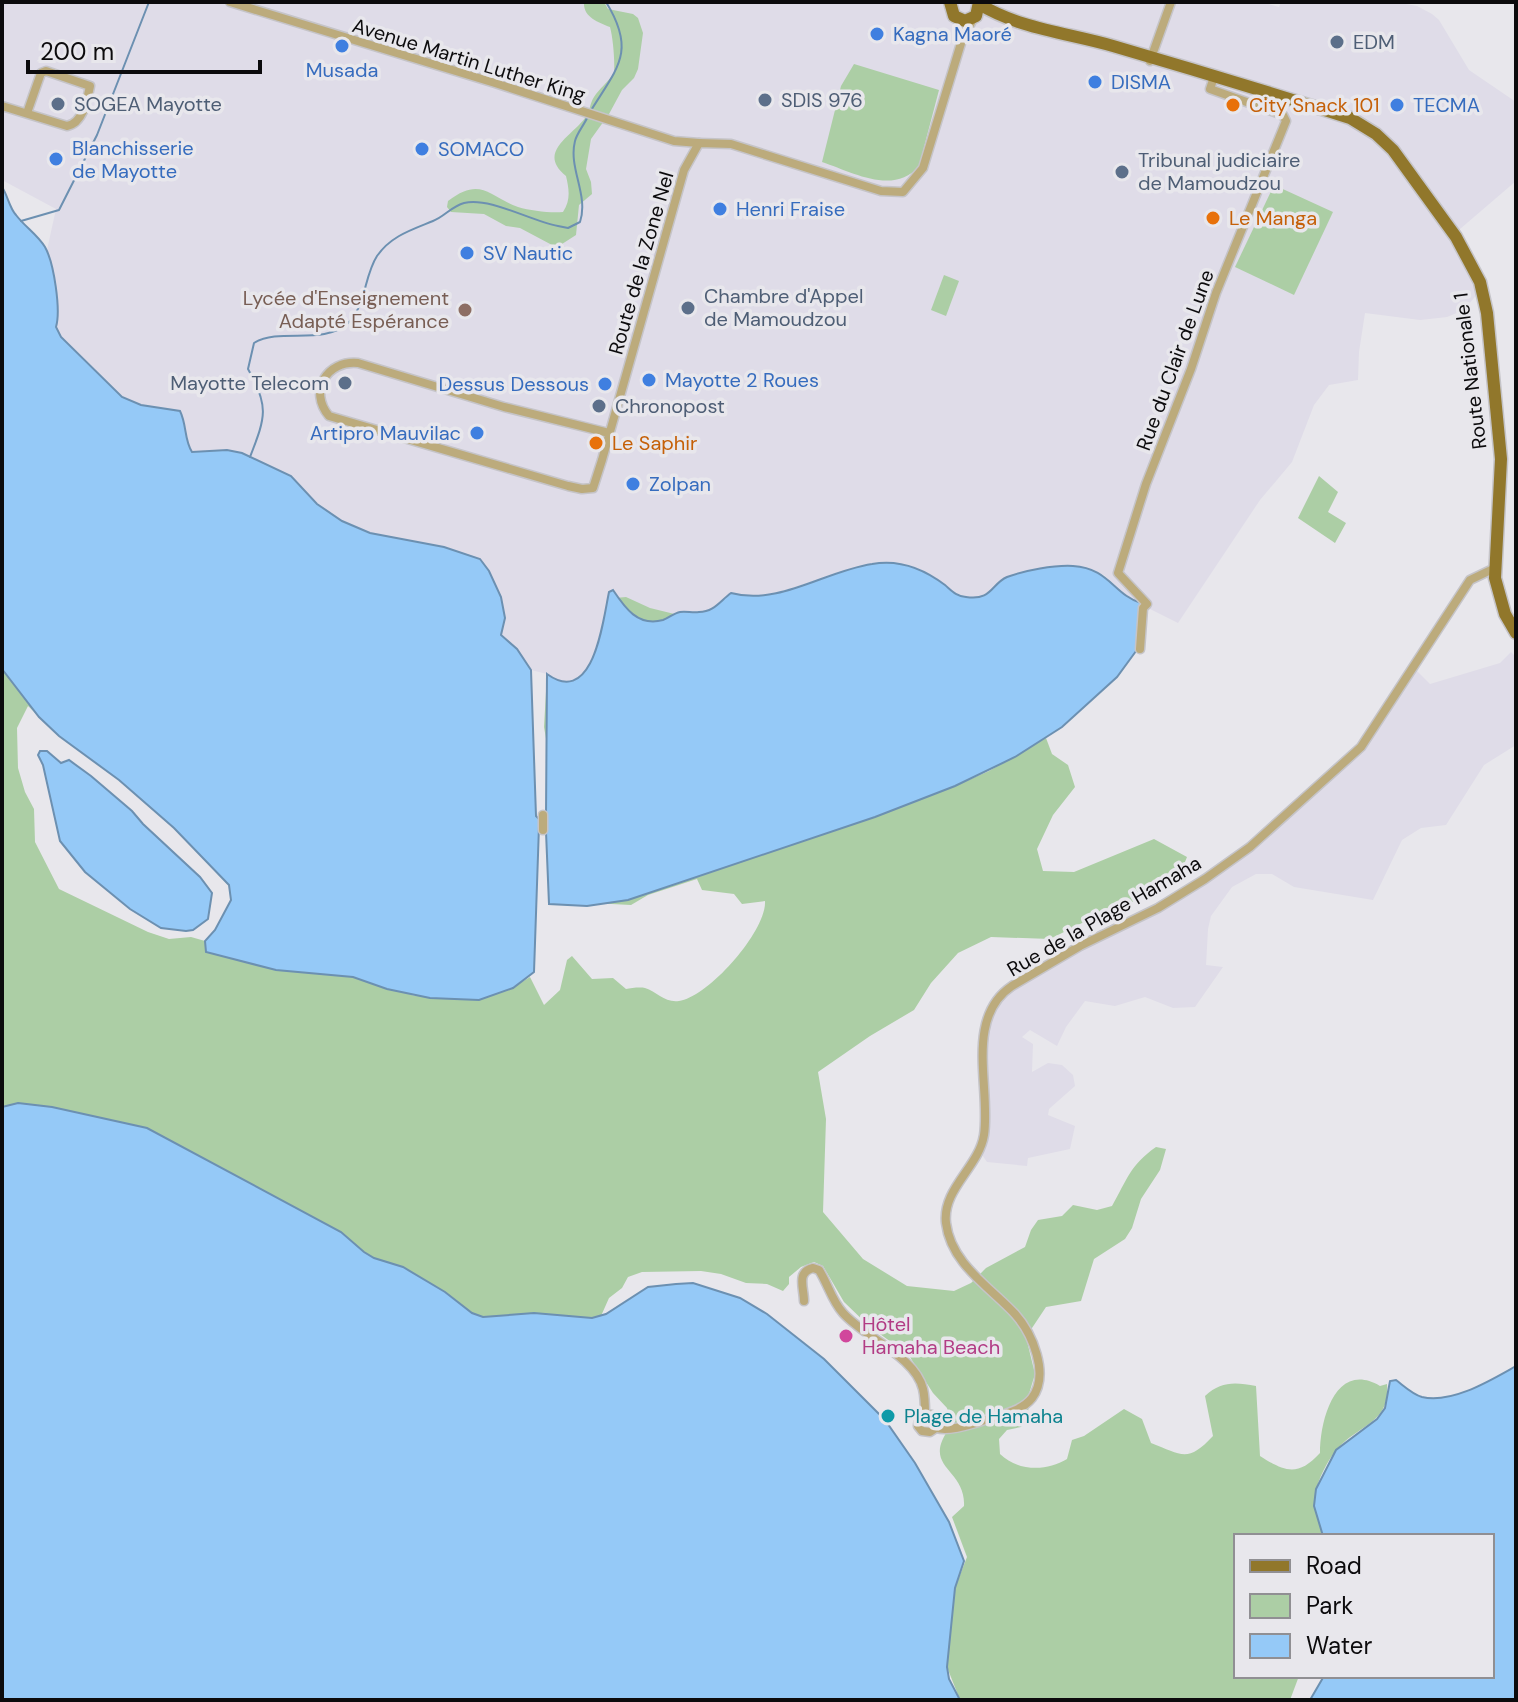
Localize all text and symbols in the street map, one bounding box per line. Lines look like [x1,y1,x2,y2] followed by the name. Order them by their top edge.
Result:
[349,12,589,108] street label: Avenue Martin Luther King
[893,21,1012,47] place label: Kagna Maoré
[28,24,260,74] scale bar
[868,25,886,43] marker: Kagna Maoré
[1353,29,1395,55] place label: EDM
[1328,33,1346,51] marker: EDM
[40,36,114,67] text: 200 m
[333,37,351,55] marker: Musada
[306,57,378,83] place label: Musada
[1111,69,1171,95] place label: DISMA
[1086,73,1104,91] marker: DISMA
[781,87,863,113] place label: SDIS 976
[74,91,222,117] place label: SOGEA Mayotte
[756,91,774,109] marker: SDIS 976
[1249,92,1379,118] place label: City Snack 101
[1413,92,1480,118] place label: TECMA
[49,95,67,113] marker: SOGEA Mayotte
[1224,96,1242,114] marker: City Snack 101
[1388,96,1406,114] marker: TECMA
[72,135,194,184] place label: Blanchisserie de Mayotte
[438,136,524,162] place label: SOMACO
[413,140,431,158] marker: SOMACO
[1138,147,1300,196] place label: Tribunal judiciaire de Mamoudzou
[47,150,65,168] marker: Blanchisserie de Mayotte
[1113,163,1131,181] marker: Tribunal judiciaire de Mamoudzou
[602,168,680,358] street label: Route de la Zone Nel
[736,196,845,222] place label: Henri Fraise
[711,200,729,218] marker: Henri Fraise
[1229,205,1317,231] place label: Le Manga
[1204,209,1222,227] marker: Le Manga
[483,240,573,266] place label: SV Nautic
[458,244,476,262] marker: SV Nautic
[1130,266,1220,454] street label: Rue du Clair de Lune
[704,283,863,332] place label: Chambre d'Appel de Mamoudzou
[243,285,449,334] place label: Lycée d'Enseignement Adapté Espérance
[1447,291,1493,451] street label: Route Nationale 1
[679,299,697,317] marker: Chambre d'Appel de Mamoudzou
[456,301,474,319] marker: Lycée d'Enseignement Adapté Espérance
[665,367,819,393] place label: Mayotte 2 Roues
[170,370,329,396] place label: Mayotte Telecom
[438,371,589,397] place label: Dessus Dessous
[640,371,658,389] marker: Mayotte 2 Roues
[336,374,354,392] marker: Mayotte Telecom
[596,375,614,393] marker: Dessus Dessous
[615,393,725,419] place label: Chronopost
[590,397,608,415] marker: Chronopost
[310,420,461,446] place label: Artipro Mauvilac
[468,424,486,442] marker: Artipro Mauvilac
[612,430,698,456] place label: Le Saphir
[587,434,605,452] marker: Le Saphir
[649,471,711,497] place label: Zolpan
[624,475,642,493] marker: Zolpan
[1002,850,1206,982] street label: Rue de la Plage Hamaha
[862,1311,1000,1360] place label: Hôtel Hamaha Beach
[837,1327,855,1345] marker: Hôtel Hamaha Beach
[904,1403,1063,1429] place label: Plage de Hamaha
[879,1407,897,1425] marker: Plage de Hamaha
[1234,1534,1494,1678] legend
[1306,1550,1362,1581] text: Road
[1306,1590,1353,1621] text: Park
[1306,1630,1372,1661] text: Water

